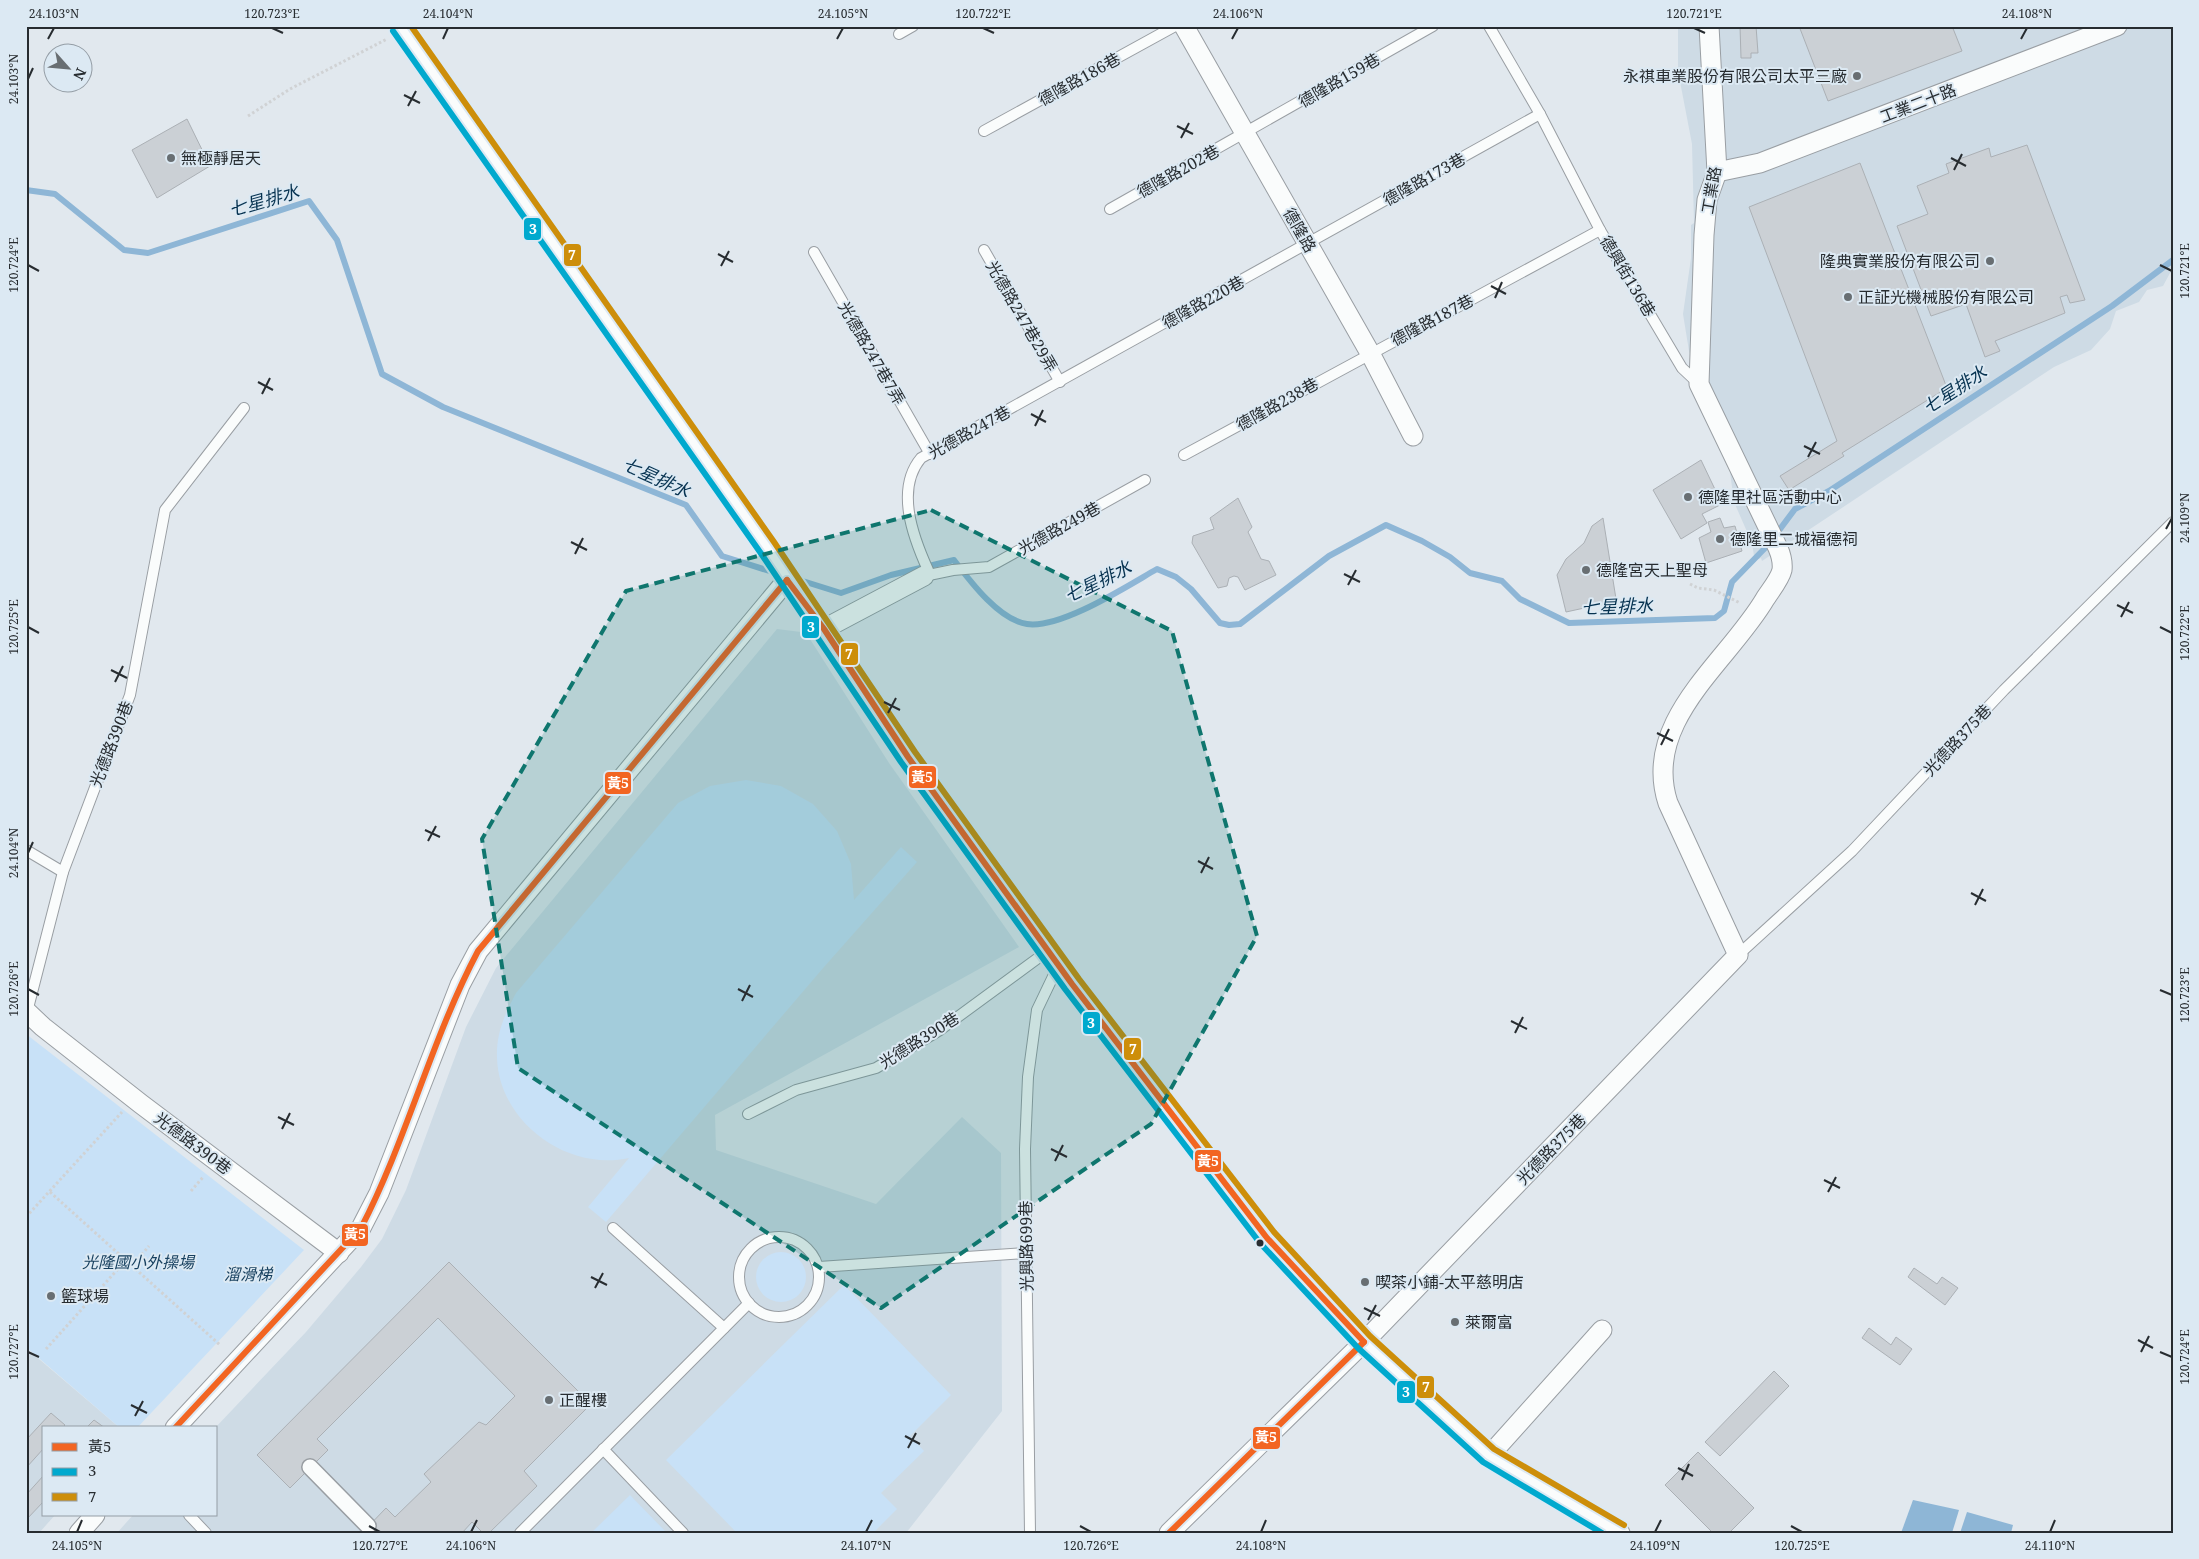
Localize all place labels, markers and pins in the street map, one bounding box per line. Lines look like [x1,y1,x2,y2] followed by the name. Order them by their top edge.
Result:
[1623,65,1847,87] place label: 永祺車業股份有限公司太平三廠
[1851,70,1863,82] marker: 永祺車業股份有限公司太平三廠
[181,147,261,169] place label: 無極靜居天
[165,152,177,164] marker: 無極靜居天
[1820,250,1980,272] place label: 隆典實業股份有限公司
[1984,255,1996,267] marker: 隆典實業股份有限公司
[1858,286,2034,308] place label: 正証光機械股份有限公司
[1842,291,1854,303] marker: 正証光機械股份有限公司
[1698,486,1842,508] place label: 德隆里社區活動中心
[1682,491,1694,503] marker: 德隆里社區活動中心
[1730,528,1858,550] place label: 德隆里二城福德祠
[1714,533,1726,545] marker: 德隆里二城福德祠
[1596,559,1708,581] place label: 德隆宮天上聖母
[1580,564,1592,576] marker: 德隆宮天上聖母
[1255,1238,1265,1248] unlabelled marker
[1375,1271,1524,1293] place label: 喫茶小鋪-太平慈明店
[1359,1276,1371,1288] marker: 喫茶小鋪-太平慈明店
[61,1285,109,1307] place label: 籃球場
[45,1290,57,1302] marker: 籃球場
[1465,1311,1513,1333] place label: 萊爾富
[1449,1316,1461,1328] marker: 萊爾富
[559,1389,607,1411] place label: 正醒樓
[543,1394,555,1406] marker: 正醒樓

